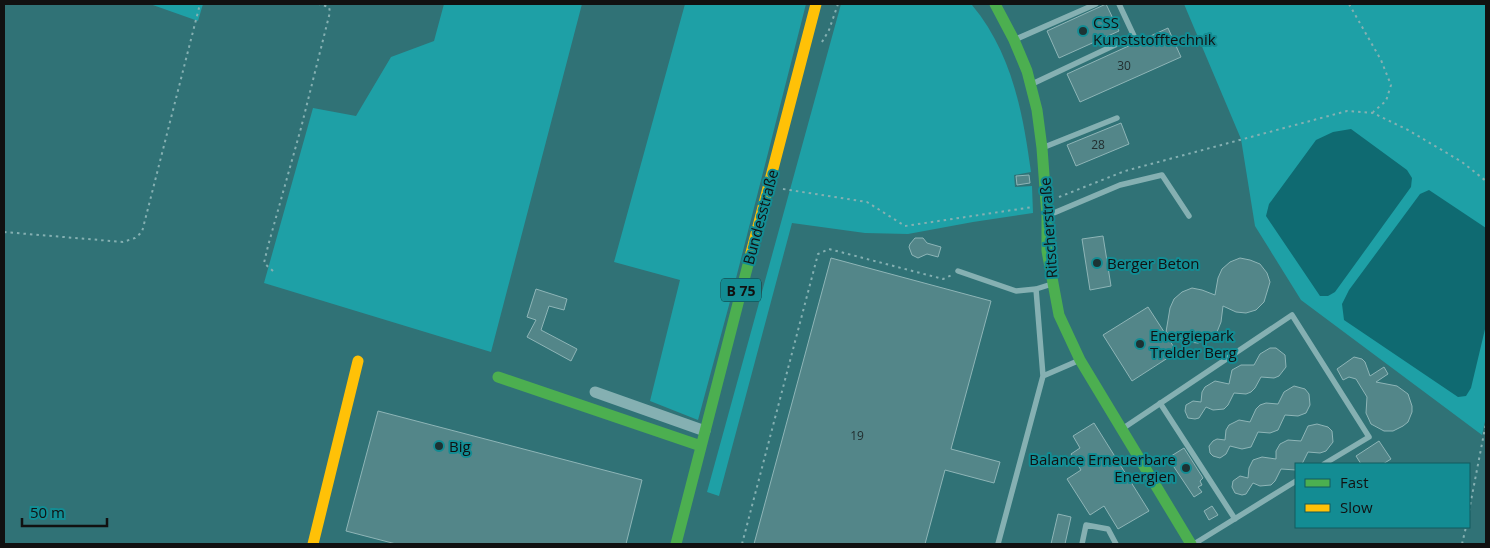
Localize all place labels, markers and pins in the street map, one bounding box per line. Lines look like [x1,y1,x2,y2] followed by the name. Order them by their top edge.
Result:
[1093,12,1216,49] place label: CSS Kunststofftechnik
[1077,25,1089,37] marker: CSS Kunststofftechnik
[1107,253,1200,273] place label: Berger Beton
[1091,257,1103,269] marker: Berger Beton
[1150,325,1237,362] place label: Energiepark Trelder Berg
[1134,338,1146,350] marker: Energiepark Trelder Berg
[449,436,471,456] place label: Big
[433,440,445,452] marker: Big
[1029,449,1176,486] place label: Balance Erneuerbare Energien
[1180,462,1192,474] marker: Balance Erneuerbare Energien

